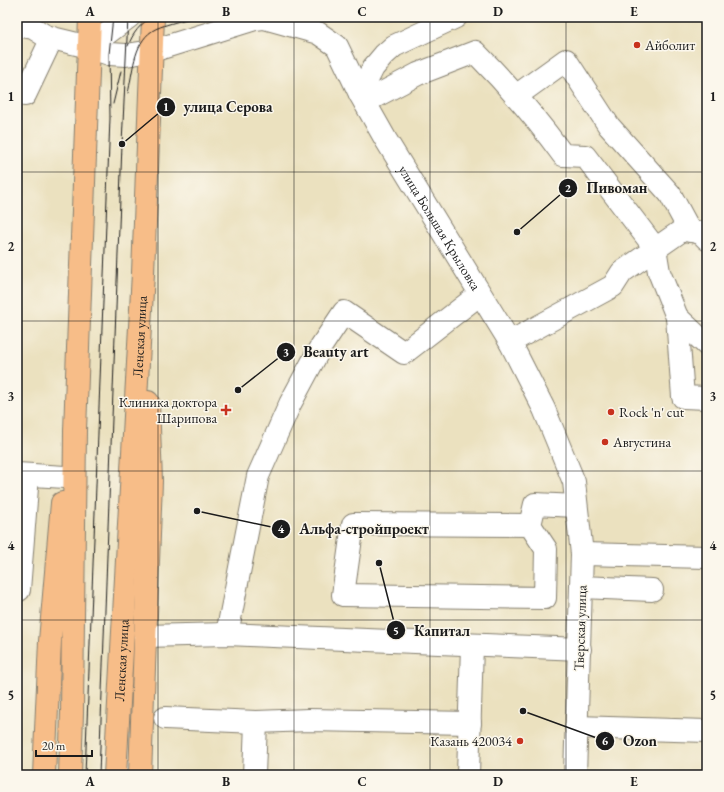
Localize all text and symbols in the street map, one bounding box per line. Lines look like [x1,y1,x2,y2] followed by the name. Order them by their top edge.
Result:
[84,3,95,20] text: A
[222,3,230,20] text: B
[357,3,367,20] text: C
[493,3,503,20] text: D
[630,3,638,20] text: E
[644,36,695,54] place label: Айболит
[632,40,642,50] marker: Айболит
[8,88,15,105] text: 1
[710,88,717,105] text: 1
[156,93,281,120] callout: улица Серова
[183,97,273,116] text: улица Серова
[163,99,169,115] text: 1
[395,162,485,294] street label: улица Большая Крыловка
[558,175,655,202] callout: Пивоман
[587,178,648,197] text: Пивоман
[565,180,572,196] text: 2
[8,238,15,255] text: 2
[710,238,717,255] text: 2
[128,295,151,378] street label: Ленская улица
[276,338,377,365] callout: Beauty art
[303,342,369,361] text: Beauty art
[283,344,289,360] text: 3
[8,388,15,405] text: 3
[710,388,717,405] text: 3
[119,393,217,427] place label: Клиника доктора Шарипова
[619,403,685,421] place label: Rock 'n' cut
[220,404,232,416] marker: Клиника доктора Шарипова
[606,407,616,417] marker: Rock 'n' cut
[612,433,671,451] place label: Августина
[600,437,610,447] marker: Августина
[271,515,437,542] callout: Альфа-стройпроект
[298,519,429,538] text: Альфа-стройпроект
[278,521,285,537] text: 4
[8,537,15,554] text: 4
[710,537,717,554] text: 4
[570,584,591,671] street label: Тверская улица
[386,617,478,644] callout: Капитал
[110,618,133,702] street label: Ленская улица
[414,621,470,640] text: Капитал
[393,623,399,639] text: 5
[8,687,14,704] text: 5
[710,687,716,704] text: 5
[595,728,665,755] callout: Ozon
[623,731,658,750] text: Ozon
[36,732,92,758] scale bar
[430,732,512,750] place label: Казань 420034
[602,733,609,749] text: 6
[515,736,525,746] marker: Казань 420034
[42,738,66,754] text: 20 m
[84,773,95,790] text: A
[222,773,230,790] text: B
[357,773,367,790] text: C
[493,773,503,790] text: D
[630,773,638,790] text: E

